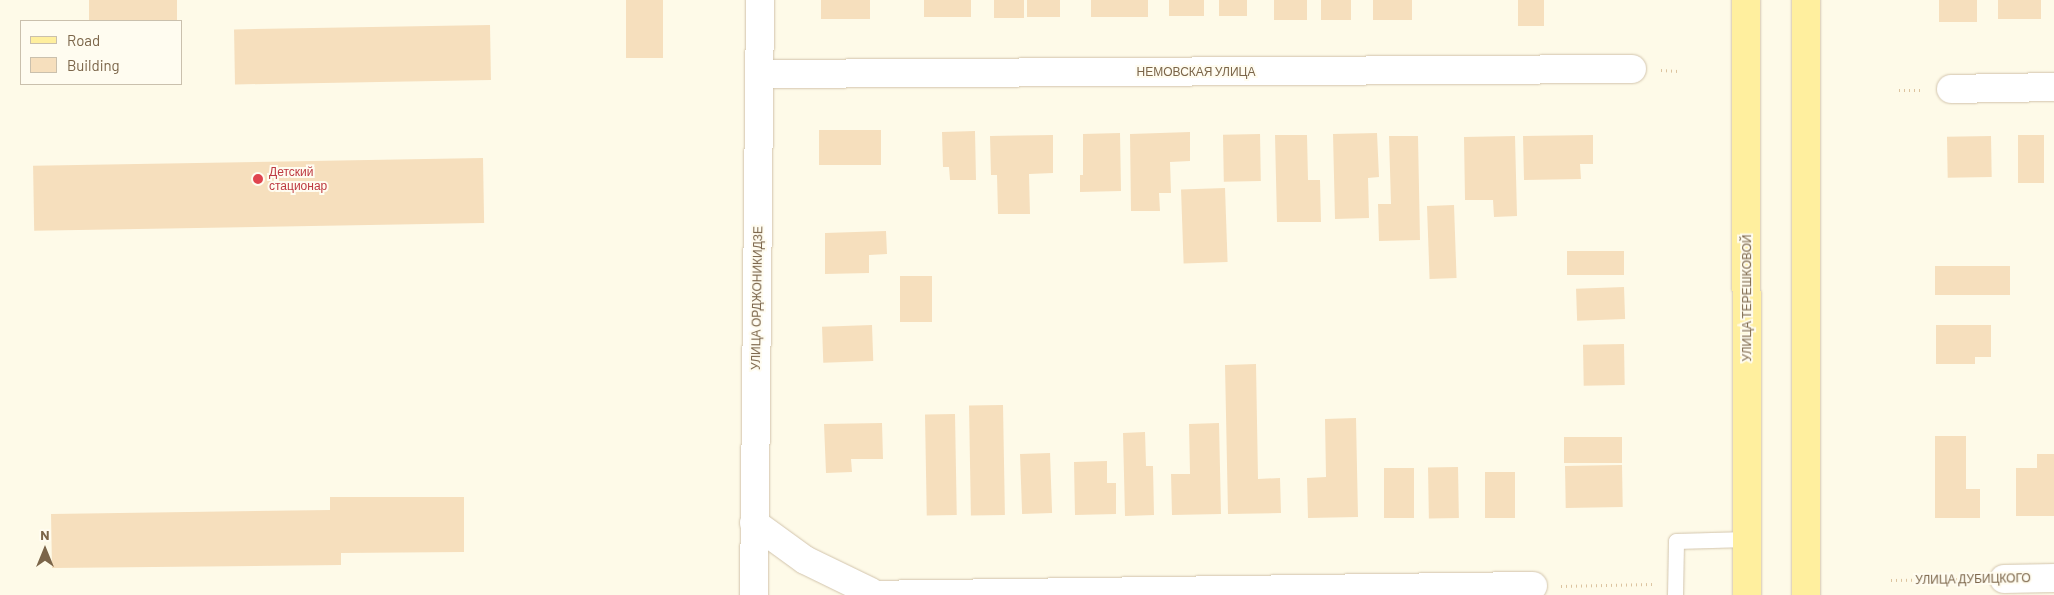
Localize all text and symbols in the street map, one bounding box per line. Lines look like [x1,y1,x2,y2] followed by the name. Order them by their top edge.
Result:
[20,20,182,85] legend
[67,31,100,49] text: Road
[67,56,120,74] text: Building
[1137,65,1255,79] street label: НЕМОВСКАЯ УЛИЦА
[269,165,327,193] place label: Детский стационар
[251,172,265,186] marker: Детский стационар
[749,226,765,370] street label: УЛИЦА ОРДЖОНИКИДЗЕ
[1740,234,1754,362] street label: УЛИЦА ТЕРЕШКОВОЙ
[20,525,70,575] north arrow
[40,526,50,543] text: N
[1915,571,2031,587] street label: УЛИЦА ДУБИЦКОГО

